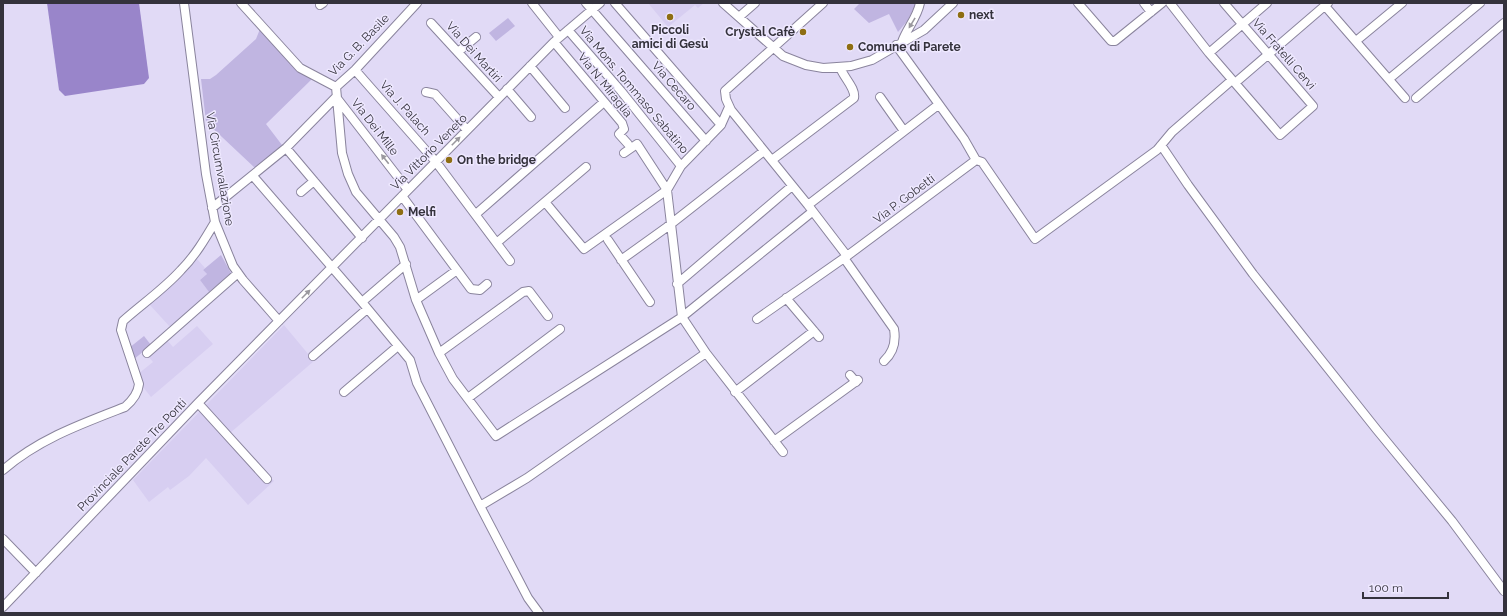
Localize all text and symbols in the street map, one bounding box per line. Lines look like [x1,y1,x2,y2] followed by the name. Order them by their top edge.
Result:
[969,8,995,22] place label: next
[956,10,966,20] marker: next
[326,11,392,79] street label: Via G. B. Basile
[665,12,675,22] marker: Piccoli amici di Gesù
[1249,16,1319,92] street label: Via Fratelli Cervi
[909,17,916,29] one-way arrow
[443,19,505,85] street label: Via Dei Martiri
[577,23,691,157] street label: Via Mons. Tommaso Sabatino
[632,23,708,51] place label: Piccoli amici di Gesù
[725,25,795,39] place label: Crystal Cafè
[798,27,808,37] marker: Crystal Cafè
[858,40,961,54] place label: Comune di Parete
[845,42,855,52] marker: Comune di Parete
[575,50,635,120] street label: Via N. Miraglia
[649,59,699,113] street label: Via Cecaro
[377,78,433,138] street label: Via J. Palach
[348,96,402,158] street label: Via Dei Mille
[203,111,237,227] street label: Via Circumvallazione
[388,111,470,193] street label: Via Vittorio Veneto
[451,136,461,146] one-way arrow
[380,153,389,164] one-way arrow
[457,153,536,167] place label: On the bridge
[444,155,454,165] marker: On the bridge
[871,171,937,227] street label: Via P. Gobetti
[408,205,436,219] place label: Melfi
[395,207,405,217] marker: Melfi
[301,289,311,299] one-way arrow
[75,396,189,514] street label: Provinciale Parete Tre Ponti
[1363,574,1448,600] scale bar
[1369,581,1403,595] text: 100 m

